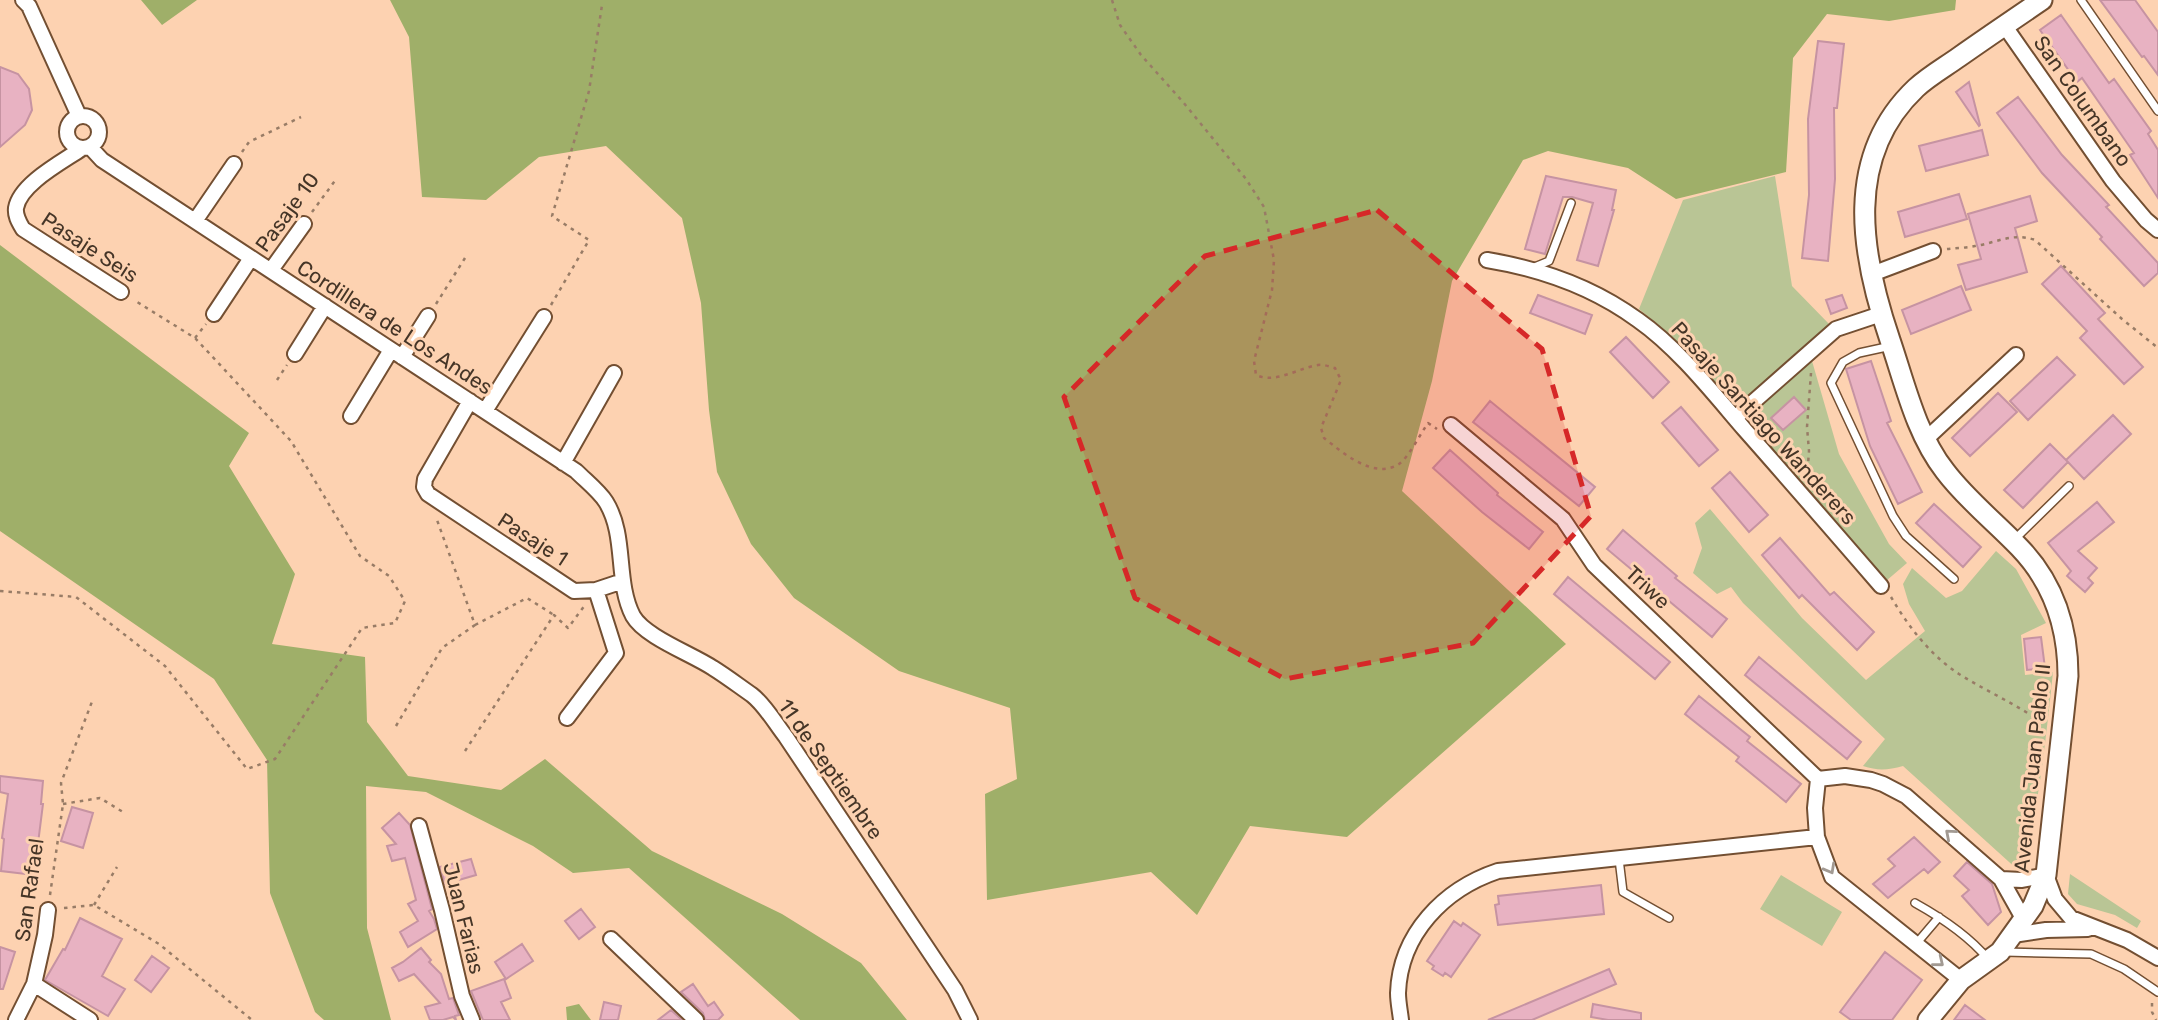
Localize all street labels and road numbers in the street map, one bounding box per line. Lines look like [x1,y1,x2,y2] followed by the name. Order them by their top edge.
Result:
[2029,31,2137,171] street label: San Columbano
[250,167,324,257] street label: Pasaje 10
[37,206,143,288] street label: Pasaje Seis
[293,254,497,400] street label: Cordillera de Los Andes
[1666,316,1862,530] street label: Pasaje Santiago Wanderers
[493,507,573,571] street label: Pasaje 1
[1621,560,1675,614] street label: Triwe
[2009,662,2055,874] street label: Avenida Juan Pablo II
[773,694,889,844] street label: 11 de Septiembre
[9,837,49,943] street label: San Rafael
[438,860,490,976] street label: Juan Farias

